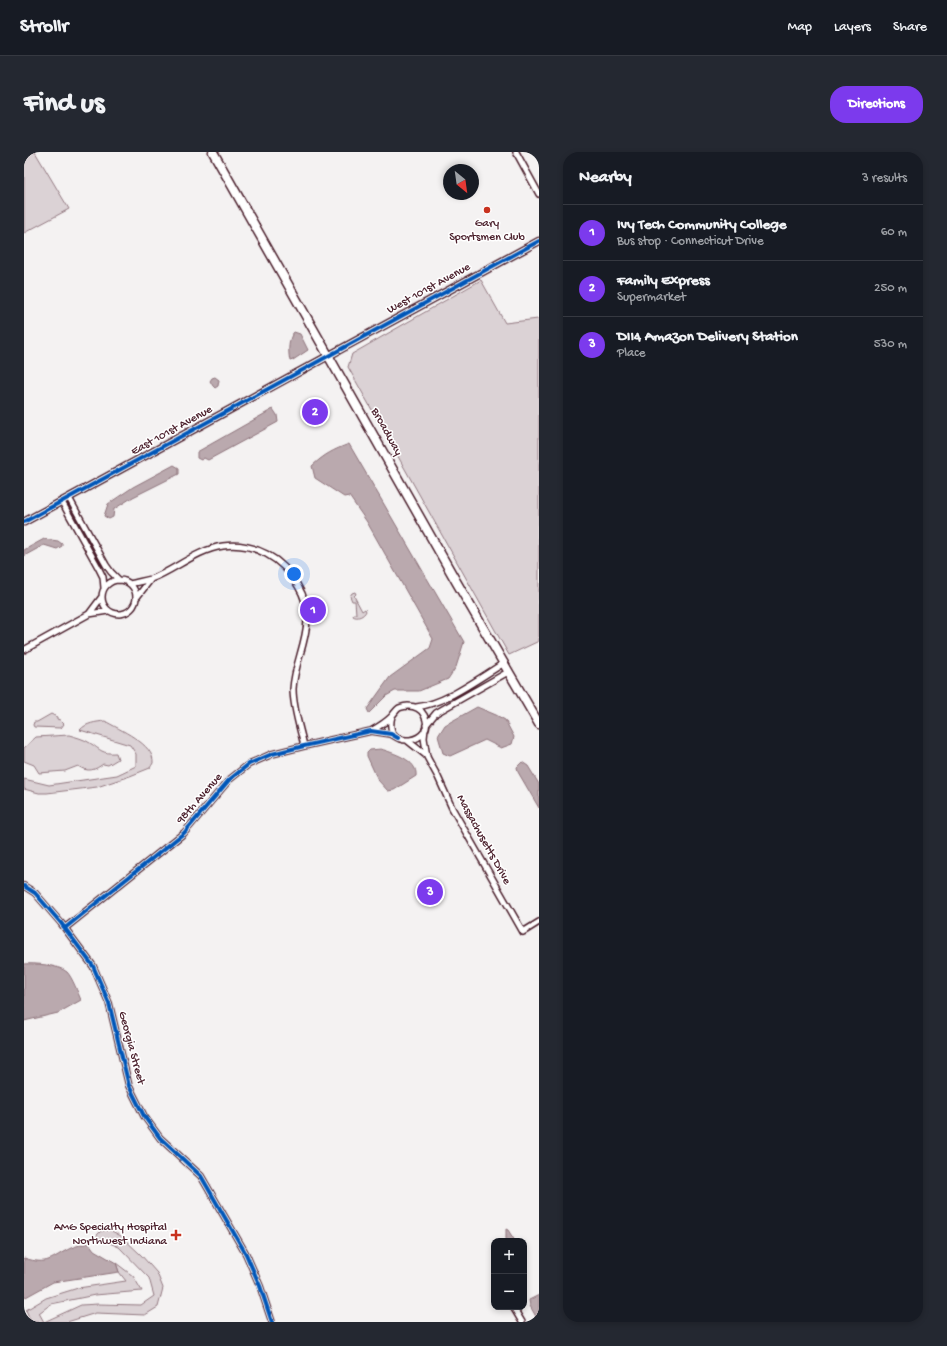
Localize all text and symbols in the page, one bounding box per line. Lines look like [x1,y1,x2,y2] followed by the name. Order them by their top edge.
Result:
[20,16,68,39] text: Strollr
[788,19,812,36] text: Map
[834,19,871,36] text: Layers
[893,19,927,36] text: Share
[830,86,923,123] button: Directions
[24,88,104,121] text: Find us
[443,164,479,200] north arrow
[579,168,632,188] text: Nearby
[862,171,907,186] text: 3 results
[482,205,492,215] marker: Gary Sportsmen Club
[617,216,787,234] text: Ivy Tech Community College
[449,217,525,245] place label: Gary Sportsmen Club
[589,225,595,240] text: 1
[881,225,907,240] text: 60 m
[617,234,764,249] text: Bus stop · Connecticut Drive
[385,260,474,318] street label: West 101st Avenue
[617,272,710,290] text: Family Express
[589,281,595,296] text: 2
[874,281,907,296] text: 250 m
[617,290,686,305] text: Supermarket
[617,328,798,346] text: DII4 Amazon Delivery Station
[589,337,595,352] text: 3
[874,337,907,352] text: 530 m
[617,346,645,361] text: Place
[302,397,328,427] pin: 2
[129,402,216,459] street label: East 101st Avenue
[367,405,405,458] street label: Broadway
[284,564,304,584] your location
[300,595,326,625] pin: 1
[173,770,226,828] street label: 98th Avenue
[453,793,514,888] street label: Massachusetts Drive
[417,877,443,907] pin: 3
[115,1010,148,1087] street label: Georgia Street
[54,1221,167,1249] place label: AMG Specialty Hospital Northwest Indiana
[170,1229,182,1241] marker: AMG Specialty Hospital Northwest Indiana
[491,1238,527,1310] map controls
[491,1238,527,1274] button: +
[491,1274,527,1310] button: −

